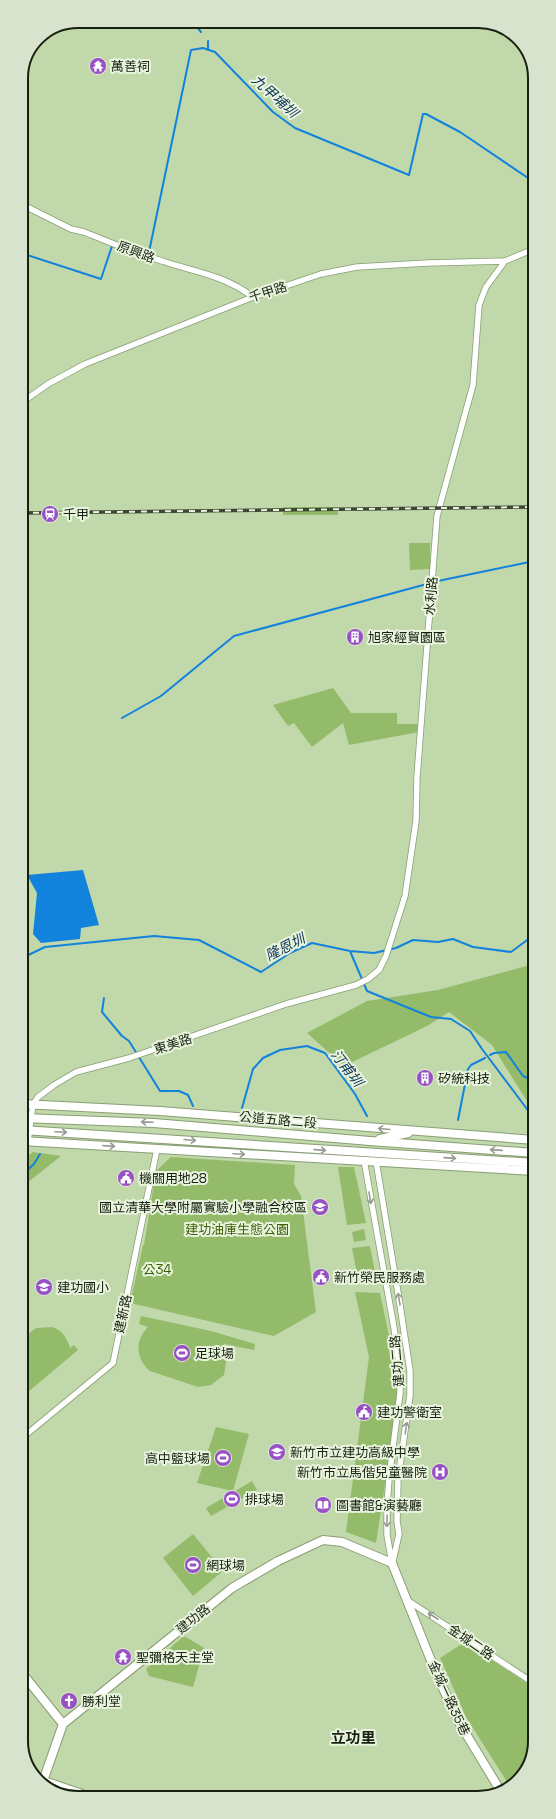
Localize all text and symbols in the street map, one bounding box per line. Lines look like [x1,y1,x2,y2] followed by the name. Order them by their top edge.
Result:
[88,56,108,76] temple icon: 萬善祠
[111,58,150,75] place label: 萬善祠
[248,71,303,123] water label: 九甲埔圳
[115,237,157,267] street label: 原興路
[247,278,289,306] street label: 千甲路
[40,504,60,524] station icon: 千甲
[63,506,89,523] place label: 千甲
[421,576,441,616] street label: 水利路
[345,627,365,647] building icon: 旭家經貿園區
[368,629,446,646] place label: 旭家經貿園區
[262,929,310,965] water label: 隆恩圳
[152,1030,194,1058] street label: 東美路
[327,1046,368,1092] water label: 汀甫圳
[415,1068,435,1088] building icon: 矽統科技
[438,1070,490,1087] place label: 矽統科技
[238,1108,318,1132] street label: 公道五路二段
[141,1119,154,1126] one-way arrow
[378,1125,391,1132] one-way arrow
[54,1129,67,1136] one-way arrow
[183,1137,196,1144] one-way arrow
[102,1142,115,1149] one-way arrow
[313,1146,326,1153] one-way arrow
[490,1146,503,1153] one-way arrow
[232,1150,245,1157] one-way arrow
[443,1155,456,1162] one-way arrow
[116,1168,136,1188] public building icon: 機關用地28
[139,1170,207,1187] place label: 機關用地28
[367,1192,375,1205] one-way arrow
[310,1197,330,1217] school or university icon: 國立清華大學附屬實驗小學融合校區
[99,1199,307,1216] place label: 國立清華大學附屬實驗小學融合校區
[185,1221,289,1238] park label: 建功油庫生態公園
[143,1261,171,1278] park label: 公34
[311,1267,331,1287] public building icon: 新竹榮民服務處
[334,1269,425,1286] place label: 新竹榮民服務處
[34,1277,54,1297] school or university icon: 建功國小
[57,1279,109,1296] place label: 建功國小
[111,1293,135,1335] street label: 建新路
[395,1293,403,1306] one-way arrow
[386,1334,408,1388] street label: 建功二路
[172,1343,192,1363] sports icon: 足球場
[195,1345,234,1362] place label: 足球場
[354,1402,374,1422] public building icon: 建功警衛室
[377,1404,442,1421] place label: 建功警衛室
[402,1422,410,1435] one-way arrow
[267,1442,287,1462] school or university icon: 新竹市立建功高級中學
[290,1444,420,1461] place label: 新竹市立建功高級中學
[213,1448,233,1468] sports icon: 高中籃球場
[145,1450,210,1467] place label: 高中籃球場
[430,1462,450,1482] hospital icon: 新竹市立馬偕兒童醫院
[297,1464,427,1481] place label: 新竹市立馬偕兒童醫院
[222,1489,242,1509] sports icon: 排球場
[245,1491,284,1508] place label: 排球場
[313,1495,333,1515] library icon: 圖書館&演藝廳
[336,1497,422,1514] place label: 圖書館&演藝廳
[383,1514,391,1527] one-way arrow
[183,1555,203,1575] sports icon: 網球場
[206,1557,245,1574] place label: 網球場
[172,1600,214,1638] street label: 建功路
[428,1612,439,1620] one-way arrow
[445,1620,497,1664] street label: 金城二路
[113,1647,133,1667] temple icon: 聖彌格天主堂
[136,1649,214,1666] place label: 聖彌格天主堂
[424,1658,474,1738] street label: 金城一路35巷
[59,1691,79,1711] church icon: 勝利堂
[82,1693,121,1710] place label: 勝利堂
[330,1728,376,1747] district label: 立功里

